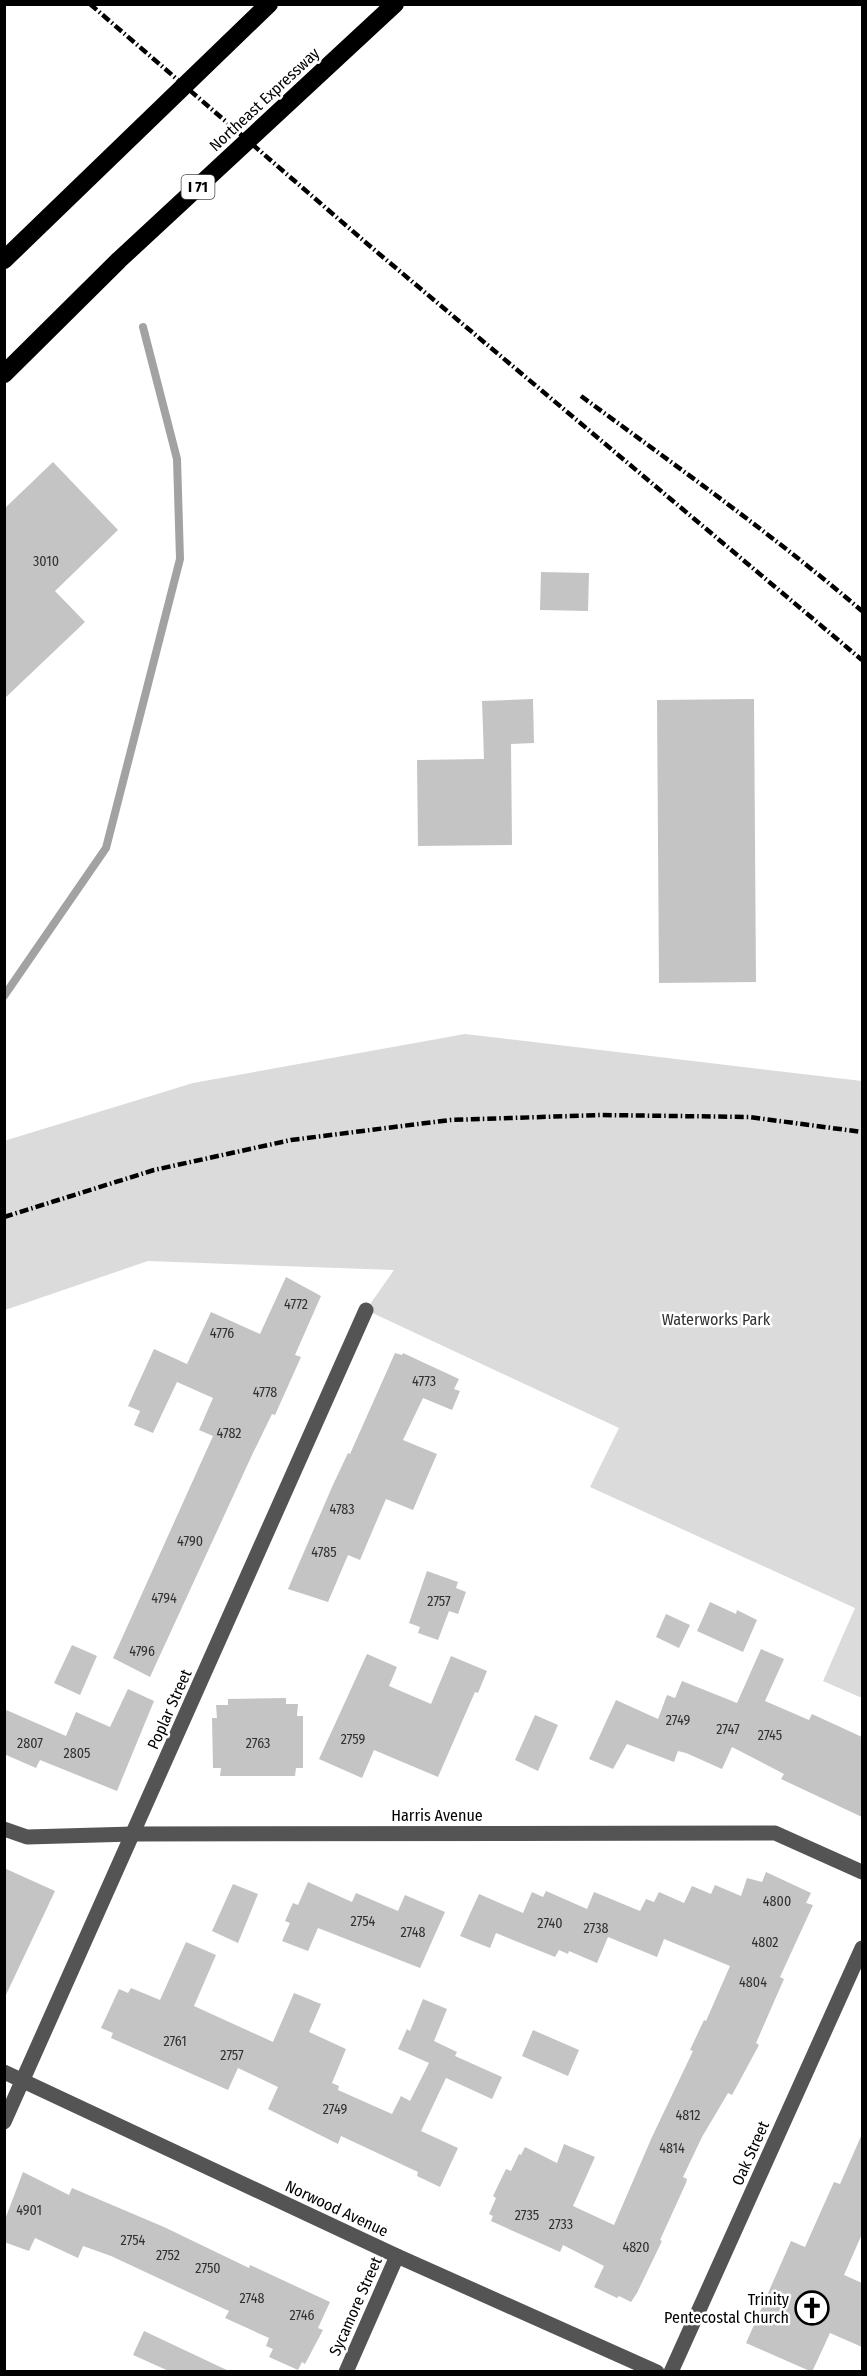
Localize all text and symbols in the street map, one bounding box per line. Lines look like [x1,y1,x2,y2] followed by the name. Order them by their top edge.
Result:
[206,43,324,155] street label: Northeast Expressway
[182,175,214,199] road number: I 71
[33,553,59,570] house number: 3010
[284,1296,308,1313] house number: 4772
[662,1310,771,1329] park label: Waterworks Park
[210,1325,234,1342] house number: 4776
[412,1373,436,1390] house number: 4773
[253,1384,277,1401] house number: 4778
[217,1425,242,1442] house number: 4782
[329,1501,355,1518] house number: 4783
[177,1533,203,1550] house number: 4790
[311,1544,337,1561] house number: 4785
[151,1590,177,1607] house number: 4794
[427,1593,451,1610] house number: 2757
[129,1643,155,1660] house number: 4796
[143,1666,196,1752] street label: Poplar Street
[666,1712,690,1729] house number: 2749
[716,1721,740,1738] house number: 2747
[758,1727,782,1744] house number: 2745
[341,1731,365,1748] house number: 2759
[17,1735,43,1752] house number: 2807
[246,1735,270,1752] house number: 2763
[64,1745,90,1762] house number: 2805
[391,1806,483,1825] street label: Harris Avenue
[763,1893,791,1910] house number: 4800
[351,1913,376,1930] house number: 2754
[537,1915,563,1932] house number: 2740
[584,1920,608,1937] house number: 2738
[400,1924,426,1941] house number: 2748
[751,1934,779,1951] house number: 4802
[739,1974,767,1991] house number: 4804
[163,2033,187,2050] house number: 2761
[220,2047,244,2064] house number: 2757
[323,2101,347,2118] house number: 2749
[675,2107,701,2124] house number: 4812
[728,2117,773,2188] street label: Oak Street
[659,2140,685,2157] house number: 4814
[282,2176,391,2241] street label: Norwood Avenue
[16,2202,42,2219] house number: 4901
[515,2207,539,2224] house number: 2735
[549,2216,573,2233] house number: 2733
[121,2232,146,2249] house number: 2754
[622,2239,650,2256] house number: 4820
[156,2247,180,2264] house number: 2752
[325,2253,386,2359] street label: Sycamore Street
[195,2260,221,2277] house number: 2750
[239,2290,265,2307] house number: 2748
[664,2290,790,2327] place label: Trinity Pentecostal Church
[794,2290,830,2326] church icon: Trinity Pentecostal Church
[289,2307,315,2324] house number: 2746

